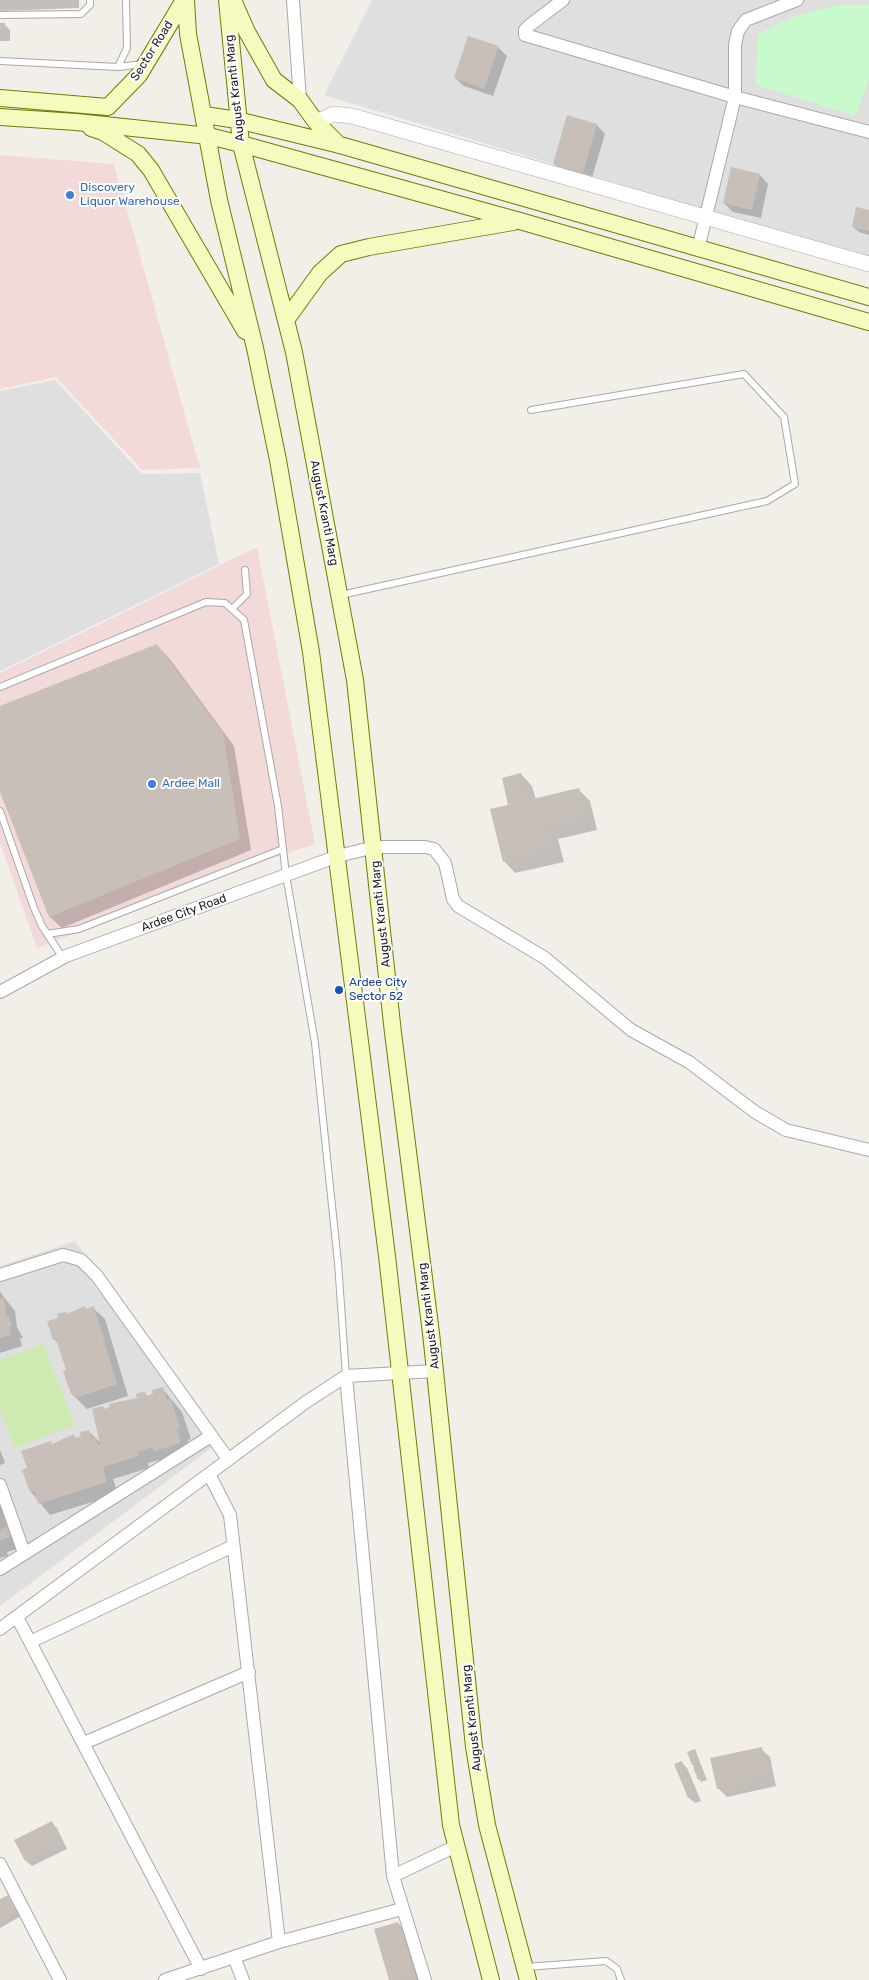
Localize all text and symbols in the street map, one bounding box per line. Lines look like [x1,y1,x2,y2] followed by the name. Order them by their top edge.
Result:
[128,18,176,84] street label: Sector Road
[222,34,248,142] street label: August Kranti Marg
[80,181,180,209] place label: Discovery Liquor Warehouse
[64,189,76,201] marker: Discovery Liquor Warehouse
[307,459,341,567] street label: August Kranti Marg
[162,777,220,791] place label: Ardee Mall
[146,778,158,790] marker: Ardee Mall
[368,860,394,968] street label: August Kranti Marg
[139,891,229,935] street label: Ardee City Road
[349,976,407,1004] place label: Ardee City Sector 52
[333,984,345,996] marker: Ardee City Sector 52
[415,1262,443,1370] street label: August Kranti Marg
[459,1664,485,1772] street label: August Kranti Marg

